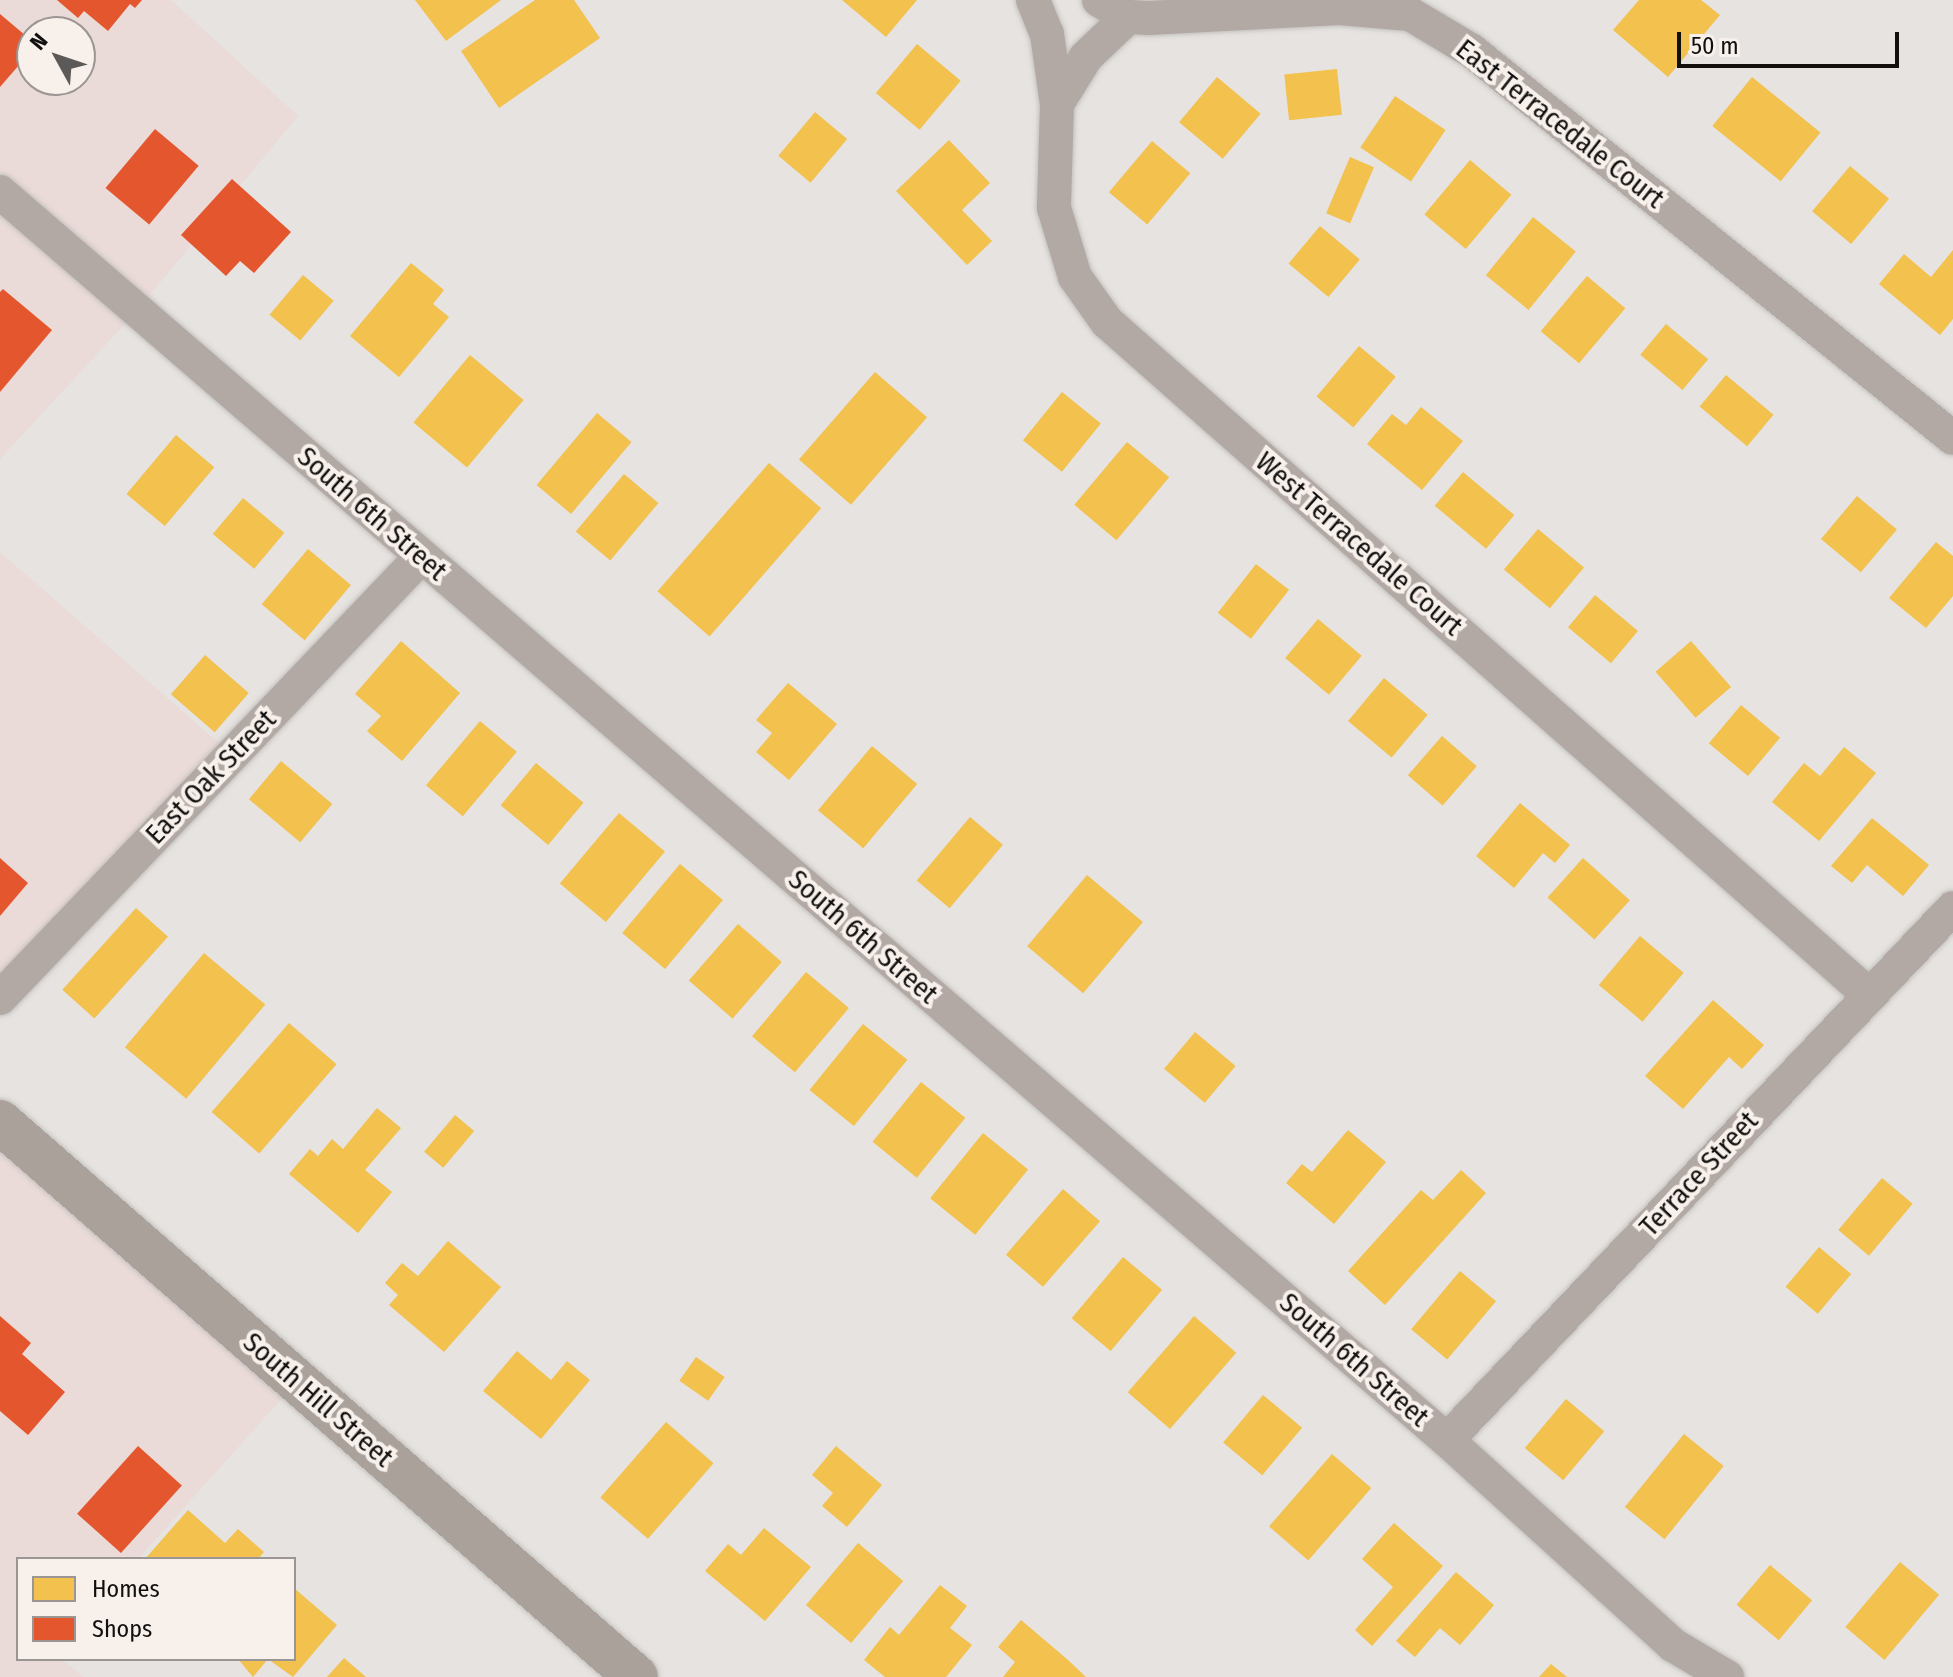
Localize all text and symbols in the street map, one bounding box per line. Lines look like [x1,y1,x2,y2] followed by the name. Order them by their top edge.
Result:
[16,16,96,96] north arrow
[1681,16,1903,66] scale bar
[24,28,53,55] text: N
[1449,32,1671,216] street label: East Terracedale Court
[1691,32,1739,60] text: 50 m
[290,440,454,588] street label: South 6th Street
[1249,445,1469,643] street label: West Terracedale Court
[139,703,283,851] street label: East Oak Street
[781,863,945,1011] street label: South 6th Street
[1633,1105,1765,1243] street label: Terrace Street
[1272,1286,1436,1434] street label: South 6th Street
[236,1326,400,1474] street label: South Hill Street
[16,1557,296,1661] legend
[92,1575,160,1603] text: Homes
[92,1615,152,1643] text: Shops

